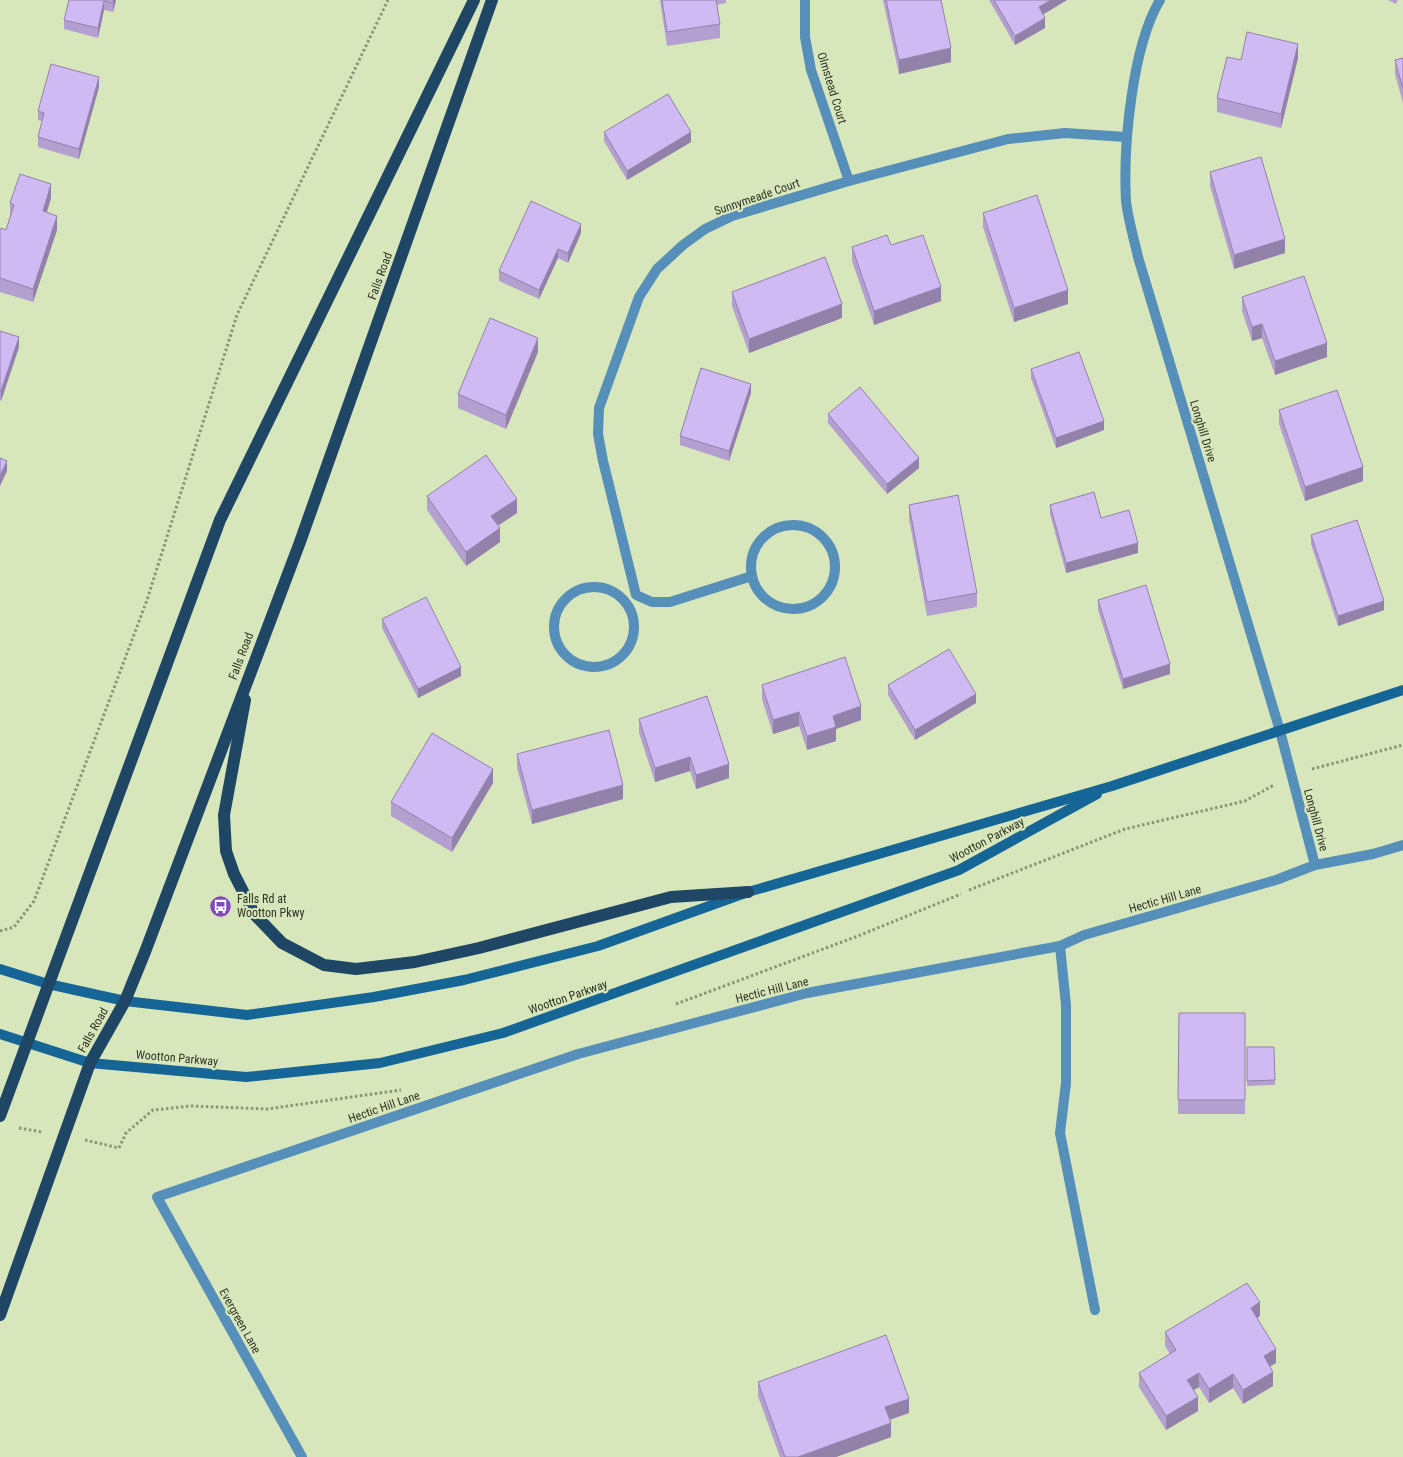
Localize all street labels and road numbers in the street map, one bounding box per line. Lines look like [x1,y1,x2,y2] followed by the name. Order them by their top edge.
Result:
[814,50,850,126] street label: Olmstead Court
[712,176,802,218] street label: Sunnymeade Court
[365,250,395,301] street label: Falls Road
[1187,398,1219,464] street label: Longhill Drive
[226,631,256,681] street label: Falls Road
[1301,787,1331,853] street label: Longhill Drive
[947,814,1027,866] street label: Wootton Parkway
[1127,882,1203,916] street label: Hectic Hill Lane
[734,974,810,1006] street label: Hectic Hill Lane
[527,977,609,1017] street label: Wootton Parkway
[75,1005,111,1055] street label: Falls Road
[135,1047,219,1069] street label: Wootton Parkway
[346,1088,422,1126] street label: Hectic Hill Lane
[216,1286,264,1356] street label: Evergreen Lane

